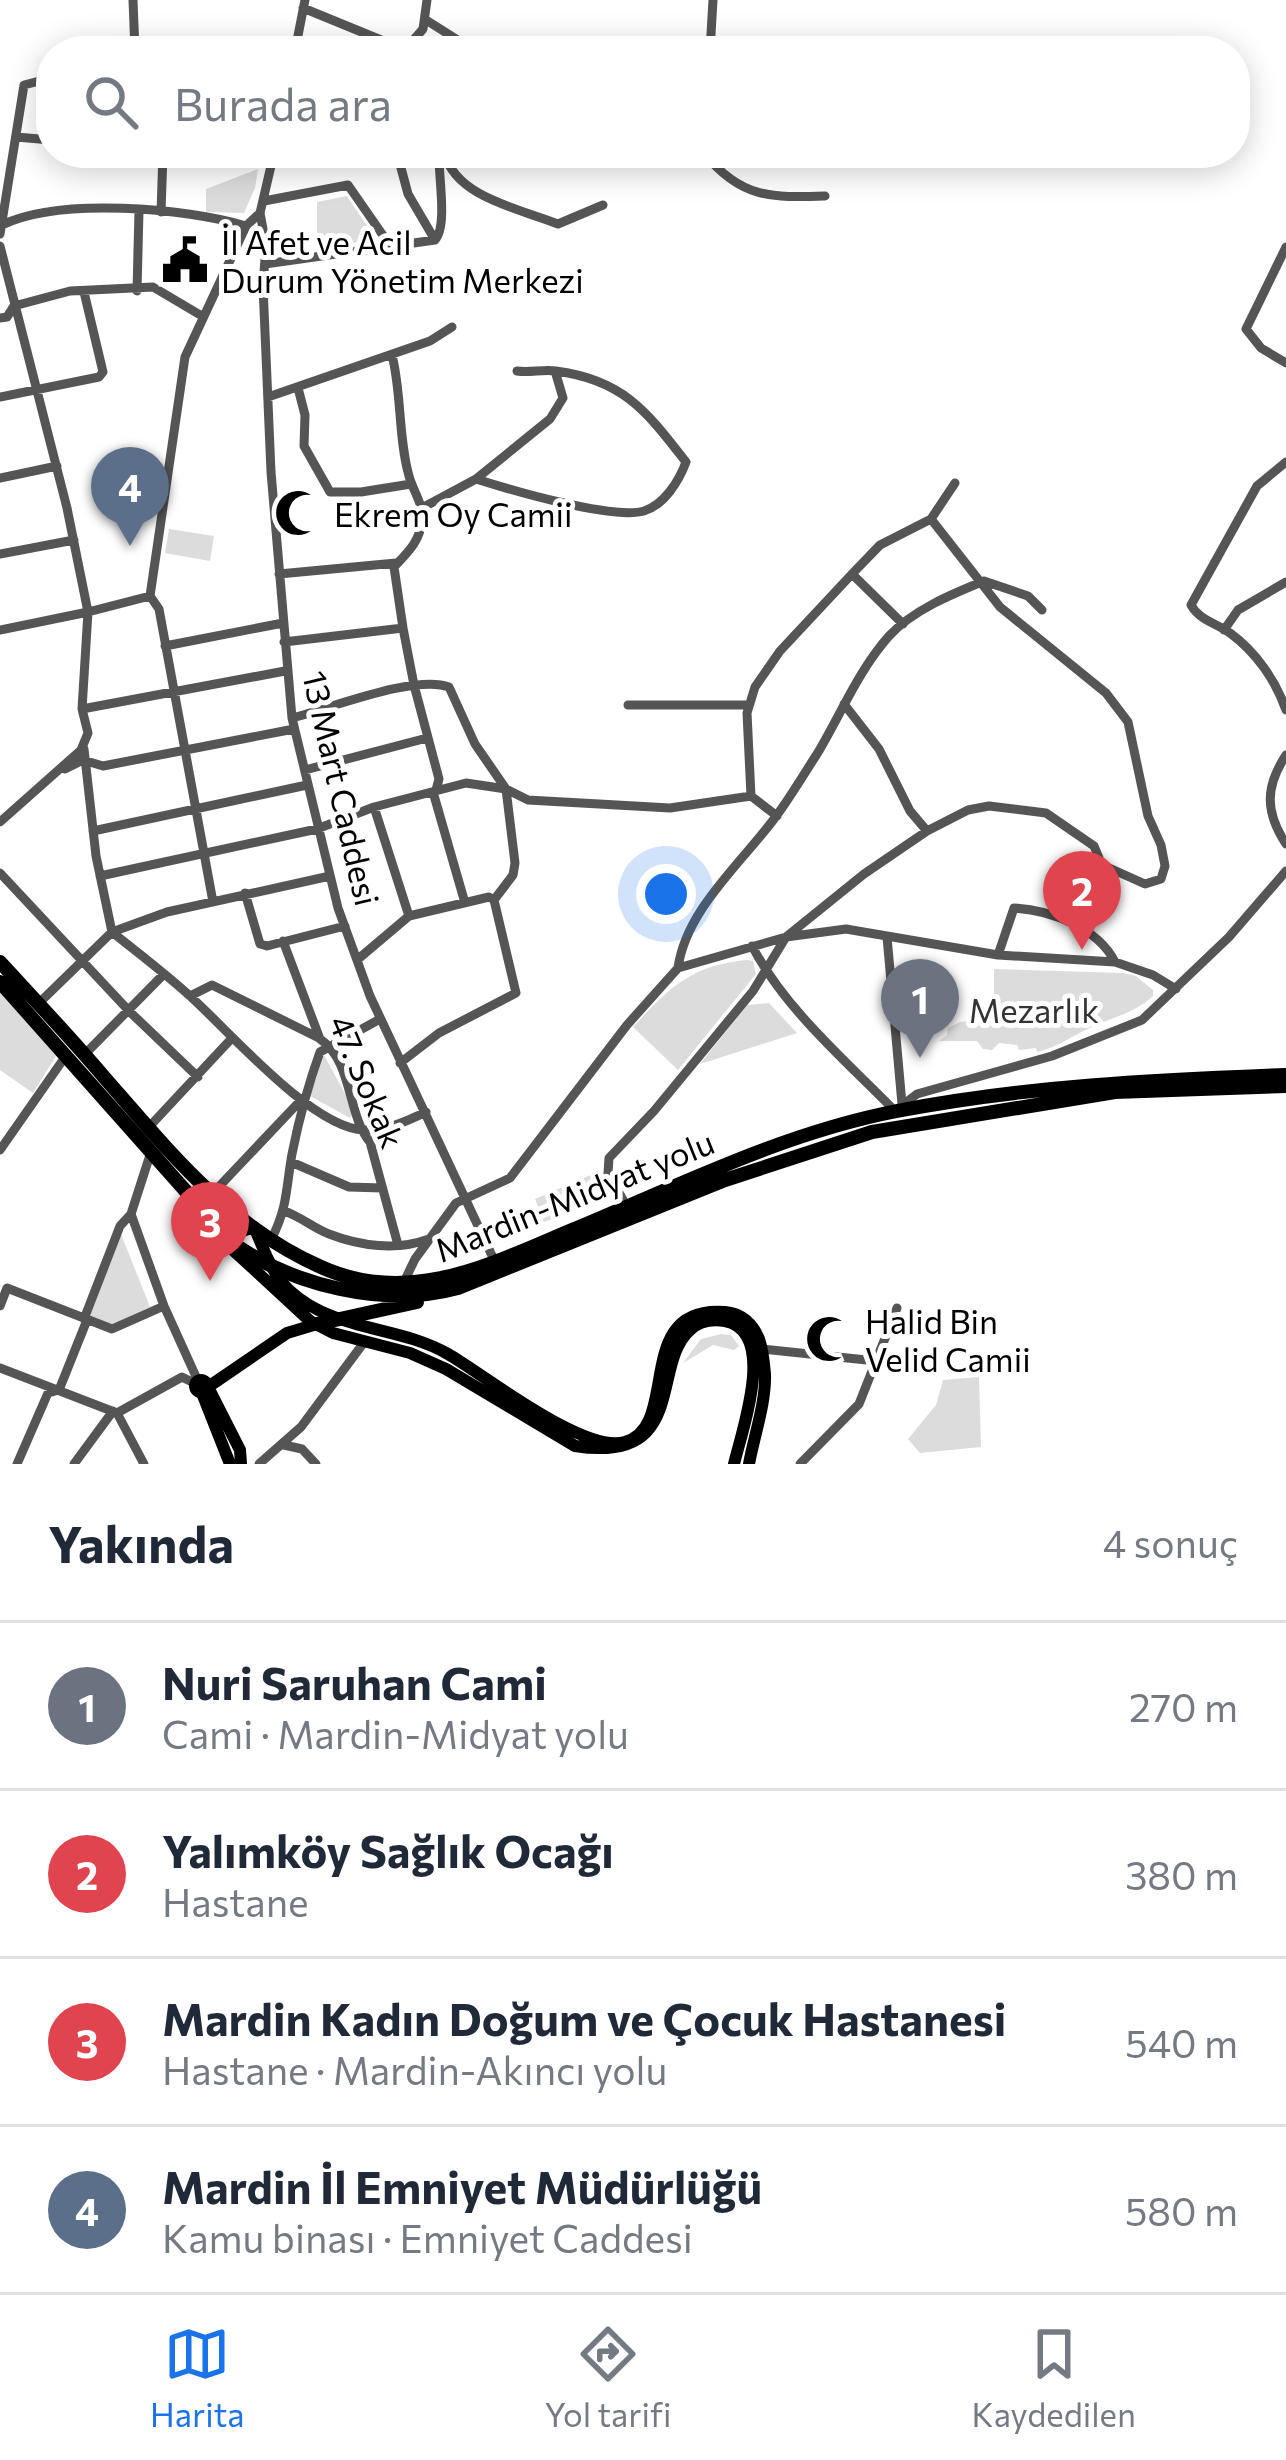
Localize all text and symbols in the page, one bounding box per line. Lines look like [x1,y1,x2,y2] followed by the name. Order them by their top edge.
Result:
[36,36,1250,168] search box
[78,69,144,135] icon: search
[174,75,392,130] text: Burada ara
[221,221,584,300] place label: İl Afet ve Acil Durum Yönetim Merkezi
[160,235,210,285] public building icon: İl Afet ve Acil Durum Yönetim Merkezi
[91,447,169,546] pin: 4
[273,488,323,538] mosque icon: Ekrem Oy Camii
[334,493,573,534] place label: Ekrem Oy Camii
[295,667,389,909] street label: 13 Mart Caddesi
[1043,851,1121,950] pin: 2
[636,864,696,924] your location
[881,959,959,1058] pin: 1
[969,989,1099,1030] park label: Mezarlık
[322,1008,414,1154] street label: 47. Sokak
[428,1120,720,1270] street label: Mardin-Midyat yolu
[171,1182,249,1281] pin: 3
[865,1300,1031,1379] place label: Halid Bin Velid Camii
[804,1314,854,1364] mosque icon: Halid Bin Velid Camii
[48,1511,234,1574] text: Yakında
[1103,1518,1238,1566] text: 4 sonuç
[162,1654,547,1709] text: Nuri Saruhan Cami
[78,1682,96,1730] text: 1
[1129,1682,1238,1730] text: 270 m
[162,1709,629,1757] text: Cami · Mardin-Midyat yolu
[162,1822,614,1877] text: Yalımköy Sağlık Ocağı
[76,1850,98,1898] text: 2
[1125,1850,1238,1898] text: 380 m
[162,1877,309,1925] text: Hastane
[162,1990,1006,2045] text: Mardin Kadın Doğum ve Çocuk Hastanesi
[76,2018,98,2066] text: 3
[1125,2018,1238,2066] text: 540 m
[162,2045,667,2093] text: Hastane · Mardin-Akıncı yolu
[162,2158,762,2213] text: Mardin İl Emniyet Müdürlüğü
[75,2186,99,2234] text: 4
[1125,2186,1238,2234] text: 580 m
[162,2213,693,2261] text: Kamu binası · Emniyet Caddesi
[150,2321,245,2434] tab: Harita
[545,2321,671,2434] tab: Yol tarifi
[972,2321,1136,2434] tab: Kaydedilen

